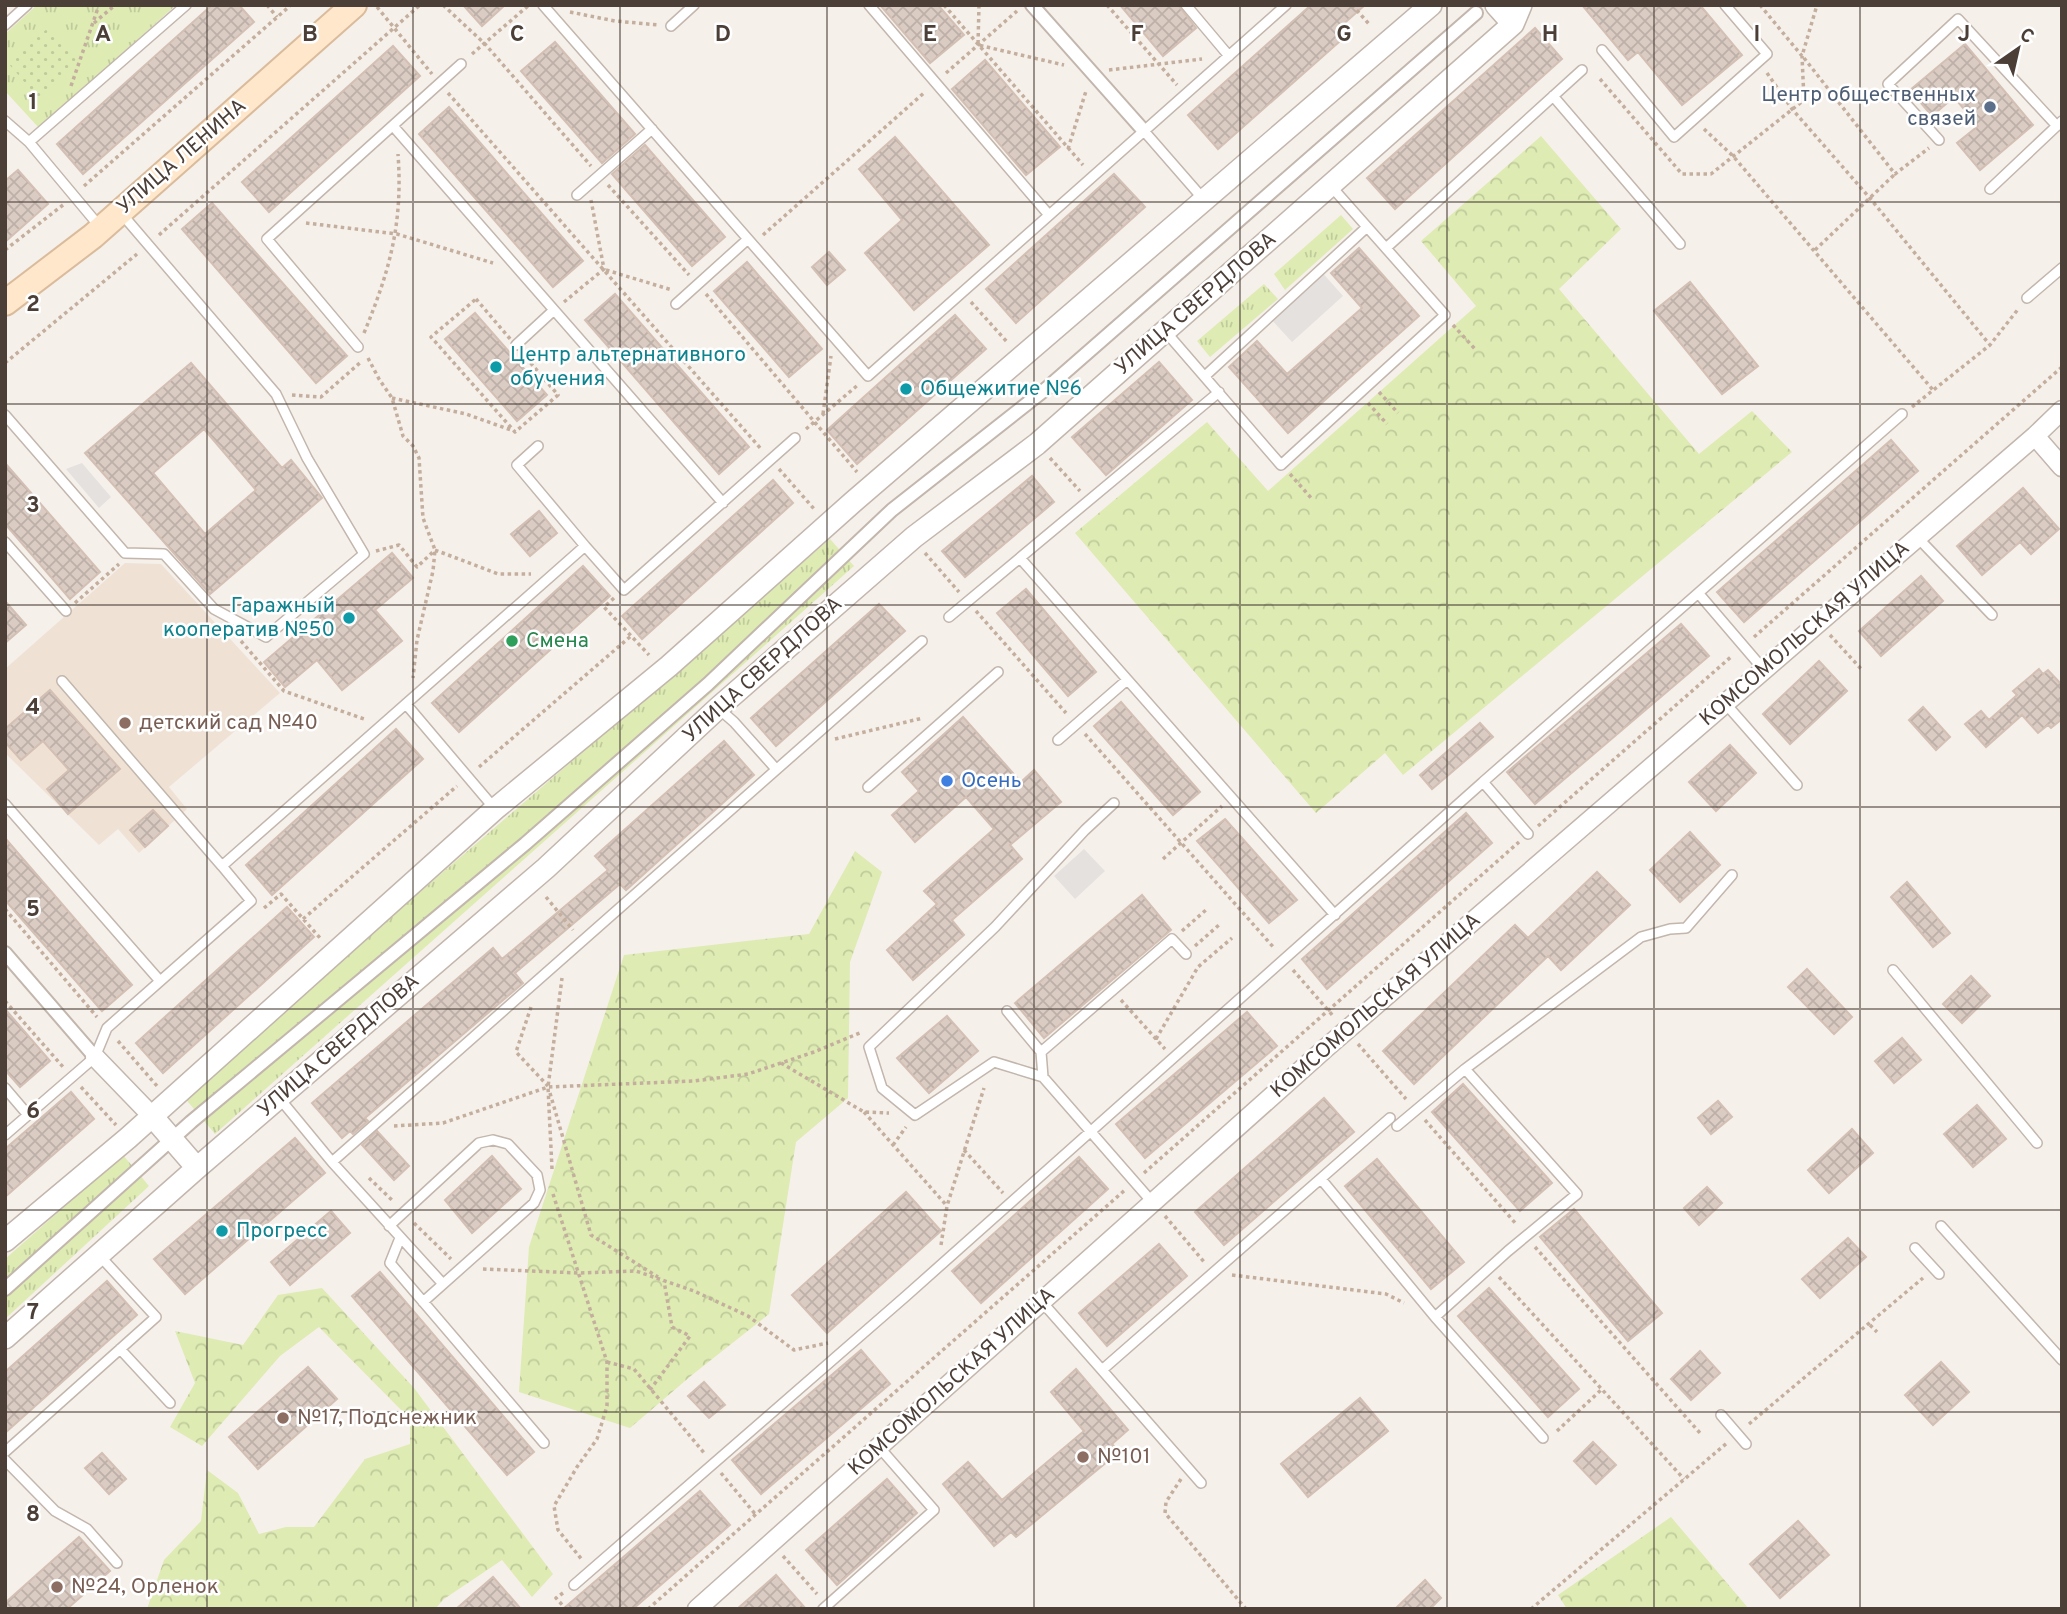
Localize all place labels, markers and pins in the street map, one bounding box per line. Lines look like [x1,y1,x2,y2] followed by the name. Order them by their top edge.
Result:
[1761,82,1976,133] place label: Центр общественных связей
[1982,99,1998,115] marker: Центр общественных связей
[510,342,746,393] place label: Центр альтернативного обучения
[488,359,504,375] marker: Центр альтернативного обучения
[920,376,1082,403] place label: Общежитие №6
[898,381,914,397] marker: Общежитие №6
[163,593,335,644] place label: Гаражный кооператив №50
[341,610,357,626] marker: Гаражный кооператив №50
[526,628,589,655] place label: Смена
[504,633,520,649] marker: Смена
[139,710,318,737] place label: детский сад №40
[117,715,133,731] marker: детский сад №40
[961,768,1022,795] place label: Осень
[939,773,955,789] marker: Осень
[236,1218,328,1245] place label: Прогресс
[214,1223,230,1239] marker: Прогресс
[297,1405,477,1432] place label: №17, Подснежник
[275,1410,291,1426] marker: №17, Подснежник
[1097,1444,1151,1471] place label: №101
[1075,1449,1091,1465] marker: №101
[71,1574,219,1601] place label: №24, Орленок
[49,1579,65,1595] marker: №24, Орленок

